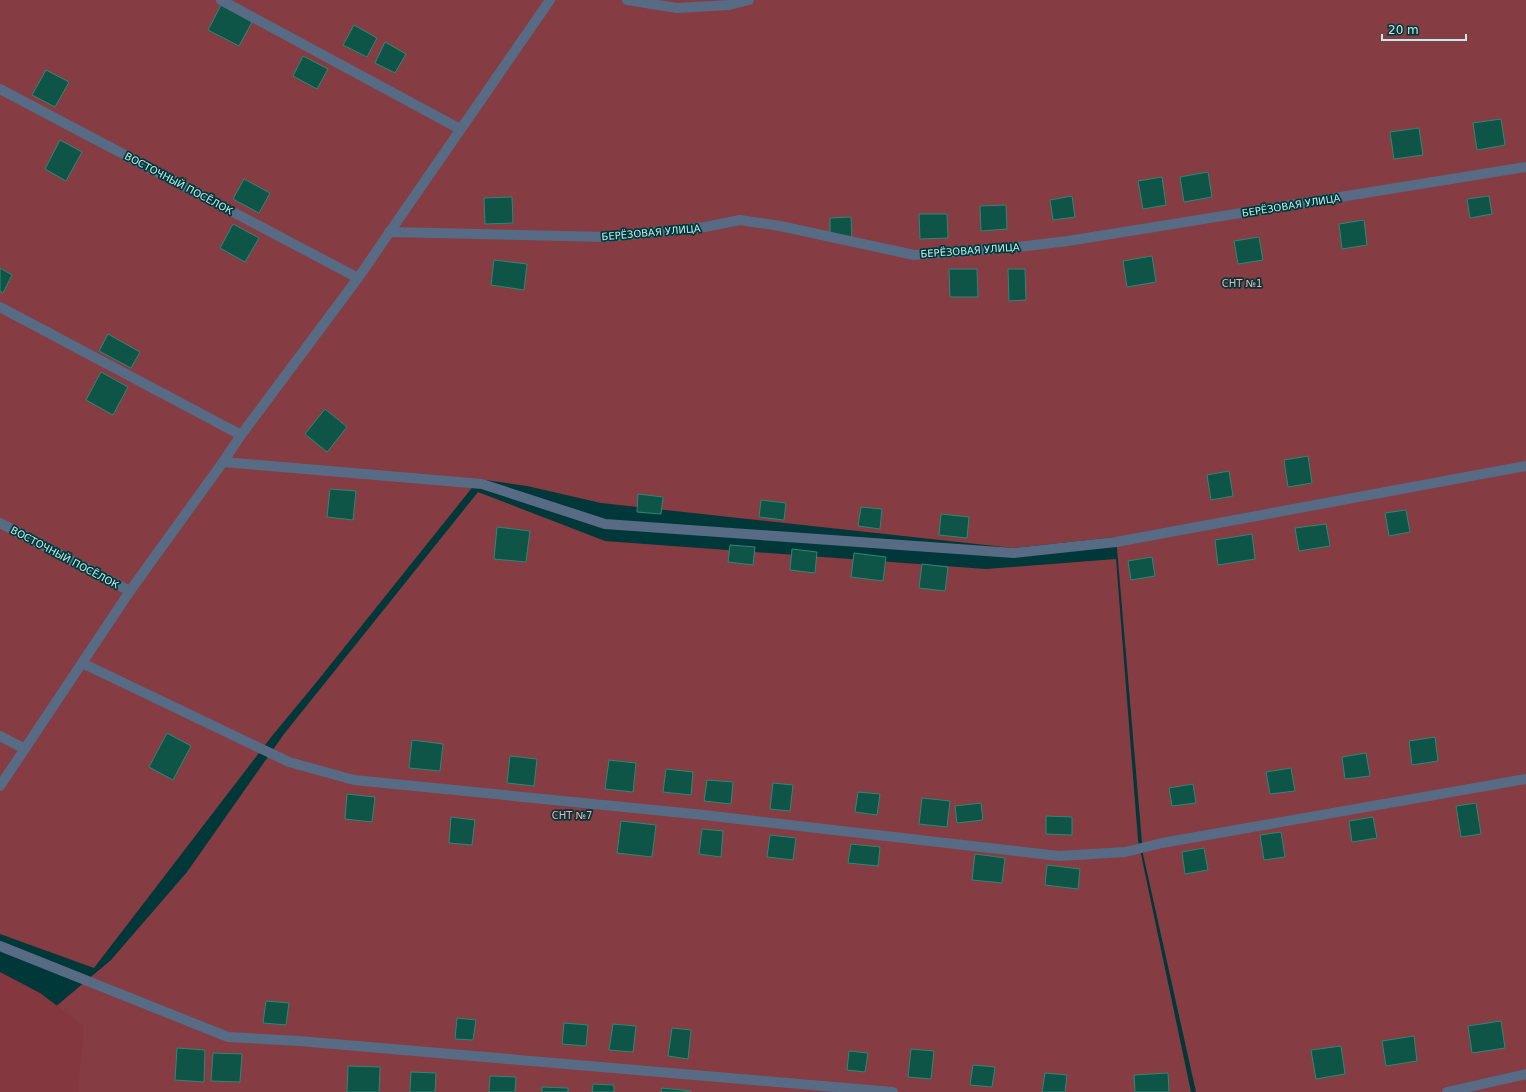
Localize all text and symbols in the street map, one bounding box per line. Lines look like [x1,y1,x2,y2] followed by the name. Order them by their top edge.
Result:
[1382,16,1466,42] scale bar
[1388,23,1419,37] text: 20 m
[123,149,235,217] street label: ВОСТОЧНЫЙ ПОСЁЛОК
[1241,191,1341,219] street label: БЕРЁЗОВАЯ УЛИЦА
[601,222,701,242] street label: БЕРЁЗОВАЯ УЛИЦА
[920,241,1020,259] street label: БЕРЁЗОВАЯ УЛИЦА
[1222,278,1262,289] park label: СНТ №1
[9,523,121,591] street label: ВОСТОЧНЫЙ ПОСЁЛОК
[552,810,592,821] park label: СНТ №7

